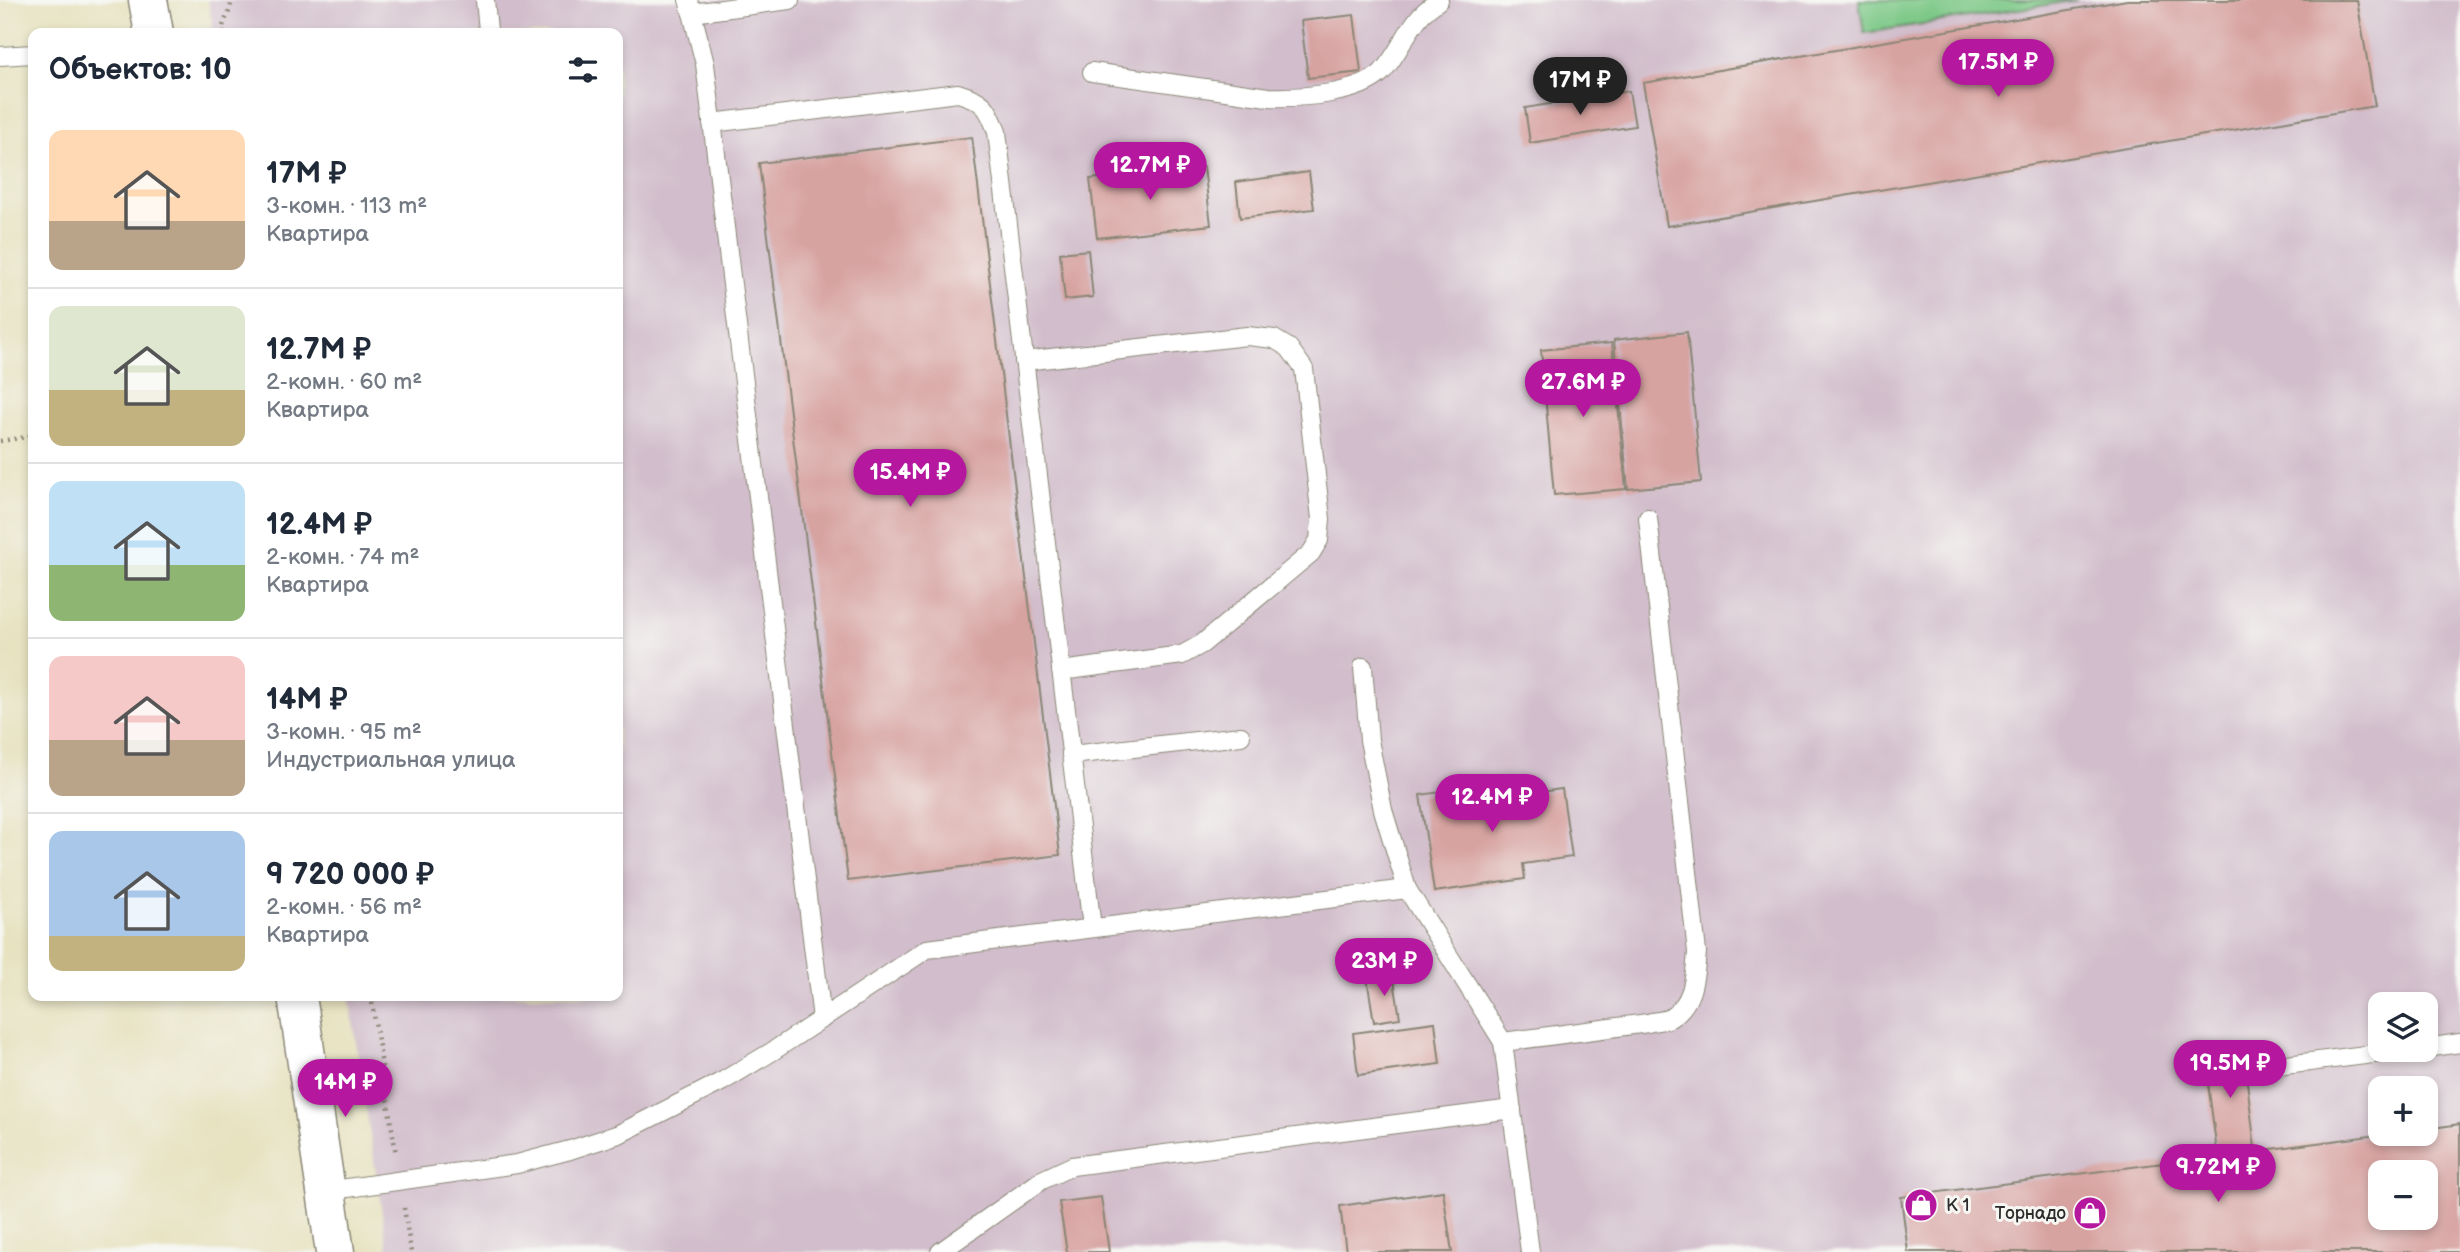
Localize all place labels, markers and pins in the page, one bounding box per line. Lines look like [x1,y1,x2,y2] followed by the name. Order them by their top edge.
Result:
[1933,40,2063,99] pin: 17.5M ₽
[1531,58,1629,117] pin: 17M ₽
[1085,142,1215,202] pin: 12.7M ₽
[1518,360,1648,419] pin: 27.6M ₽
[845,449,975,509] pin: 15.4M ₽
[1427,774,1557,834] pin: 12.4M ₽
[1335,939,1433,998] pin: 23M ₽
[2165,1040,2295,1100] pin: 19.5M ₽
[296,1060,394,1119] pin: 14M ₽
[2153,1144,2283,1204] pin: 9.72M ₽
[1902,1186,1940,1224] shop icon: К 1
[2071,1194,2109,1232] shop icon: Торнадо
[1946,1195,1969,1216] place label: К 1
[1995,1203,2066,1224] place label: Торнадо

